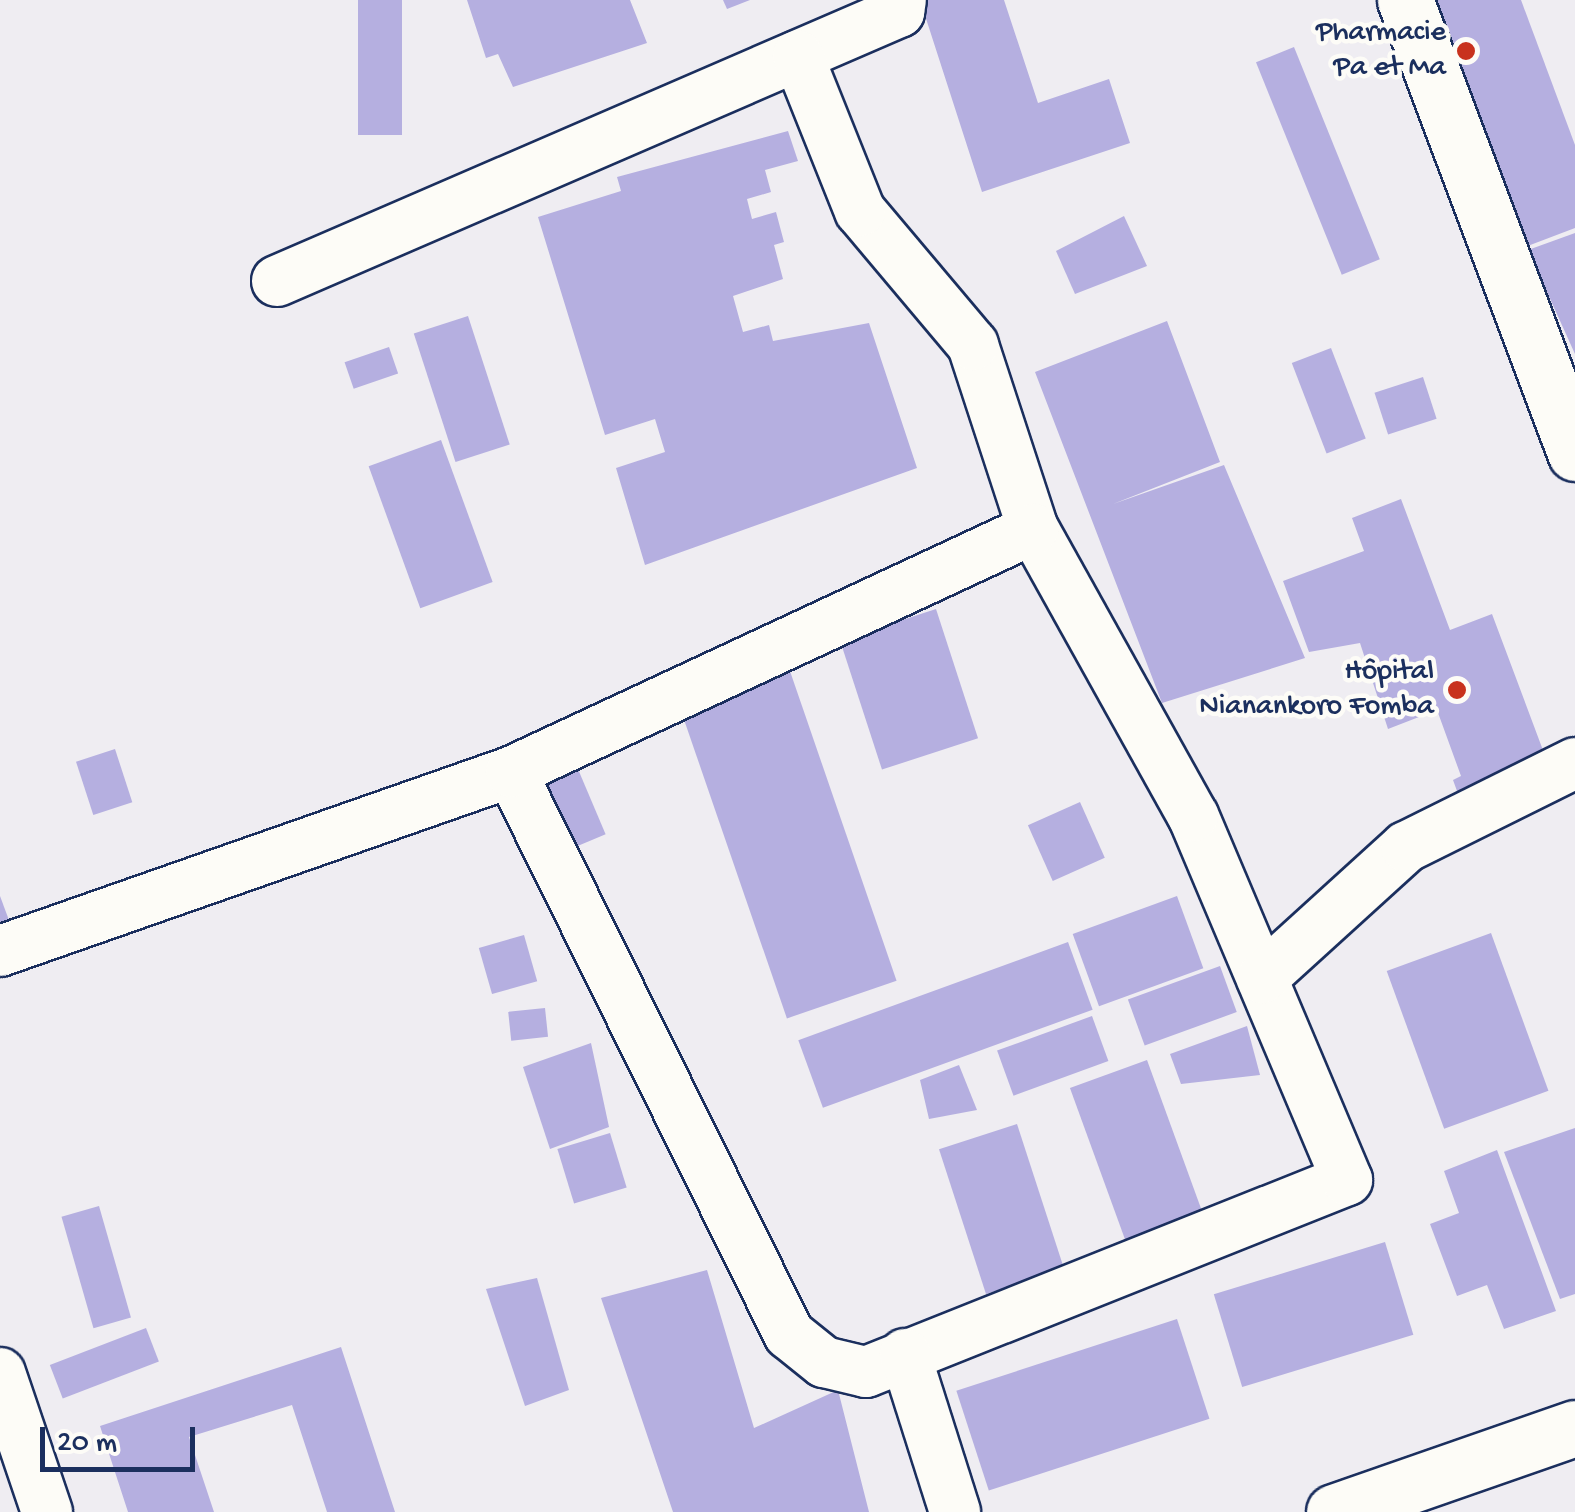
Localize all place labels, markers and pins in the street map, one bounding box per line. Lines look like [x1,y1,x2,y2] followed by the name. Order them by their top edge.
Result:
[1316,16,1446,86] place label: Pharmacie Pa et Ma
[1455,40,1477,62] marker: Pharmacie Pa et Ma
[1199,655,1434,726] place label: Hôpital Nianankoro Fomba
[1444,677,1470,703] marker: Hôpital Nianankoro Fomba

